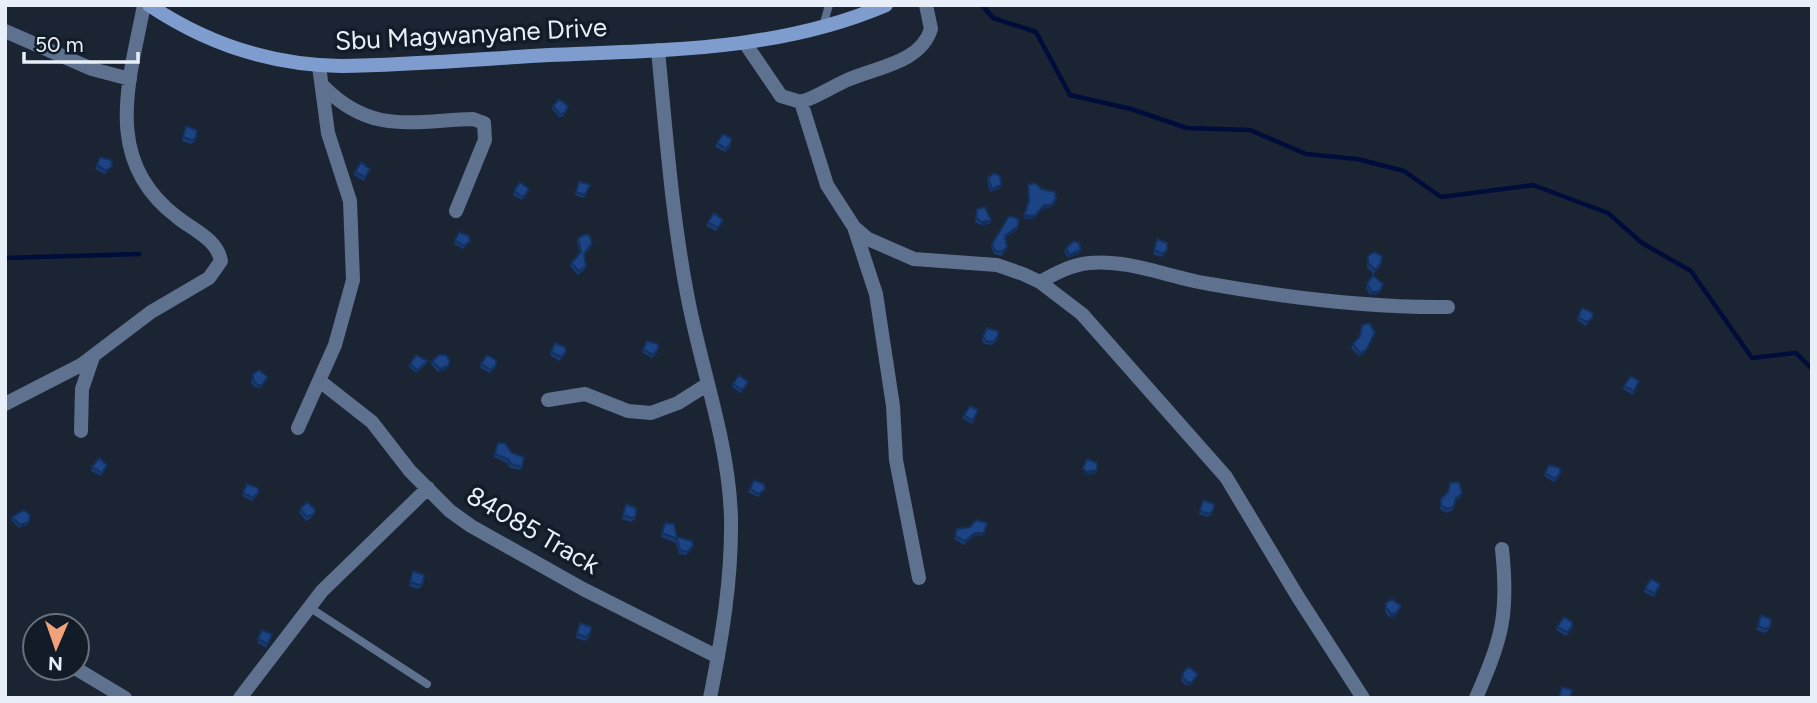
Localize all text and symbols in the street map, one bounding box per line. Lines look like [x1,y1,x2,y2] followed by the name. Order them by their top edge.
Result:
[334,11,608,57] street label: Sbu Magwanyane Drive
[24,21,138,65] scale bar
[35,32,84,57] text: 50 m
[461,479,605,581] street label: 84085 Track
[21,612,91,682] north arrow
[48,652,63,675] text: N

